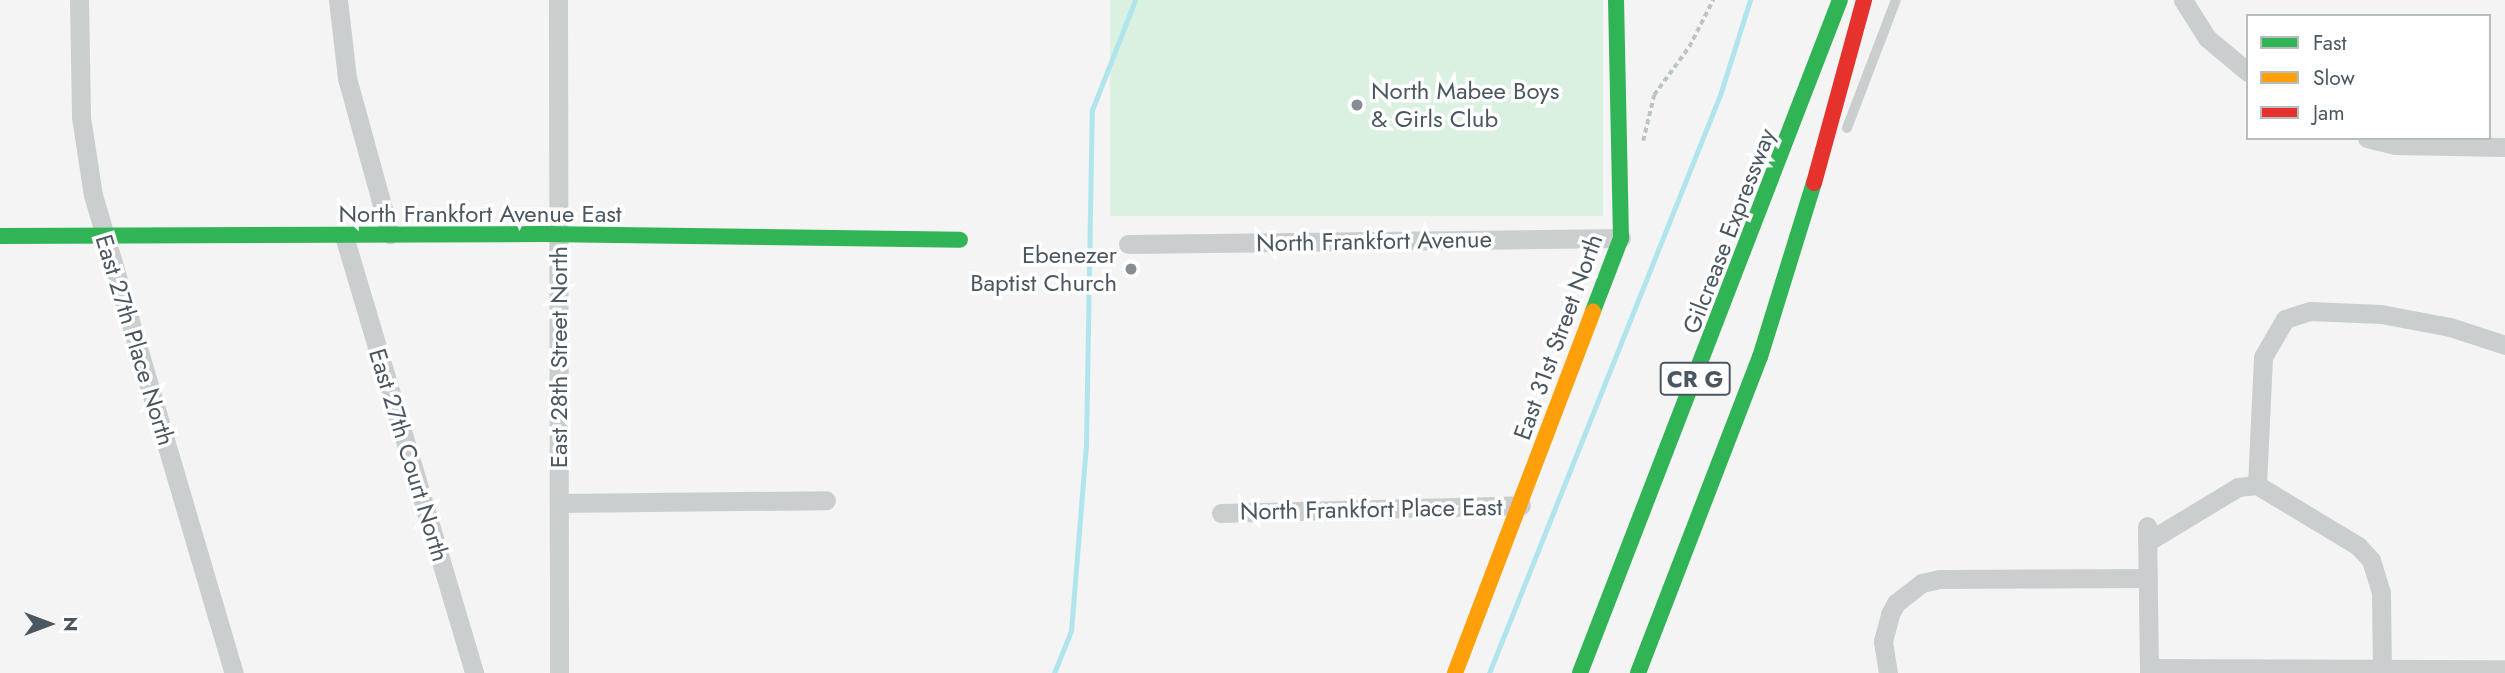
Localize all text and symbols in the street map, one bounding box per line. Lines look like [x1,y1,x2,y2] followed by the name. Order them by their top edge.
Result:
[2246,14,2491,140] legend
[2313,28,2346,58] text: Fast
[2313,63,2355,93] text: Slow
[1371,77,1559,133] place label: North Mabee Boys & Girls Club
[1349,97,1365,113] marker: North Mabee Boys & Girls Club
[2313,98,2345,128] text: Jam
[1677,124,1781,338] street label: Gilcrease Expressway
[338,200,622,228] street label: North Frankfort Avenue East
[1256,225,1492,257] street label: North Frankfort Avenue
[1507,230,1609,444] street label: East 31st Street North
[89,231,181,449] street label: East 27th Place North
[970,241,1117,297] place label: Ebenezer Baptist Church
[545,246,573,468] street label: East 28th Street North
[1123,261,1139,277] marker: Ebenezer Baptist Church
[363,345,455,565] street label: East 27th Court North
[1658,360,1732,398] road number: CR G
[1240,492,1502,526] street label: North Frankfort Place East
[14,589,84,659] north arrow
[57,616,84,632] text: N

